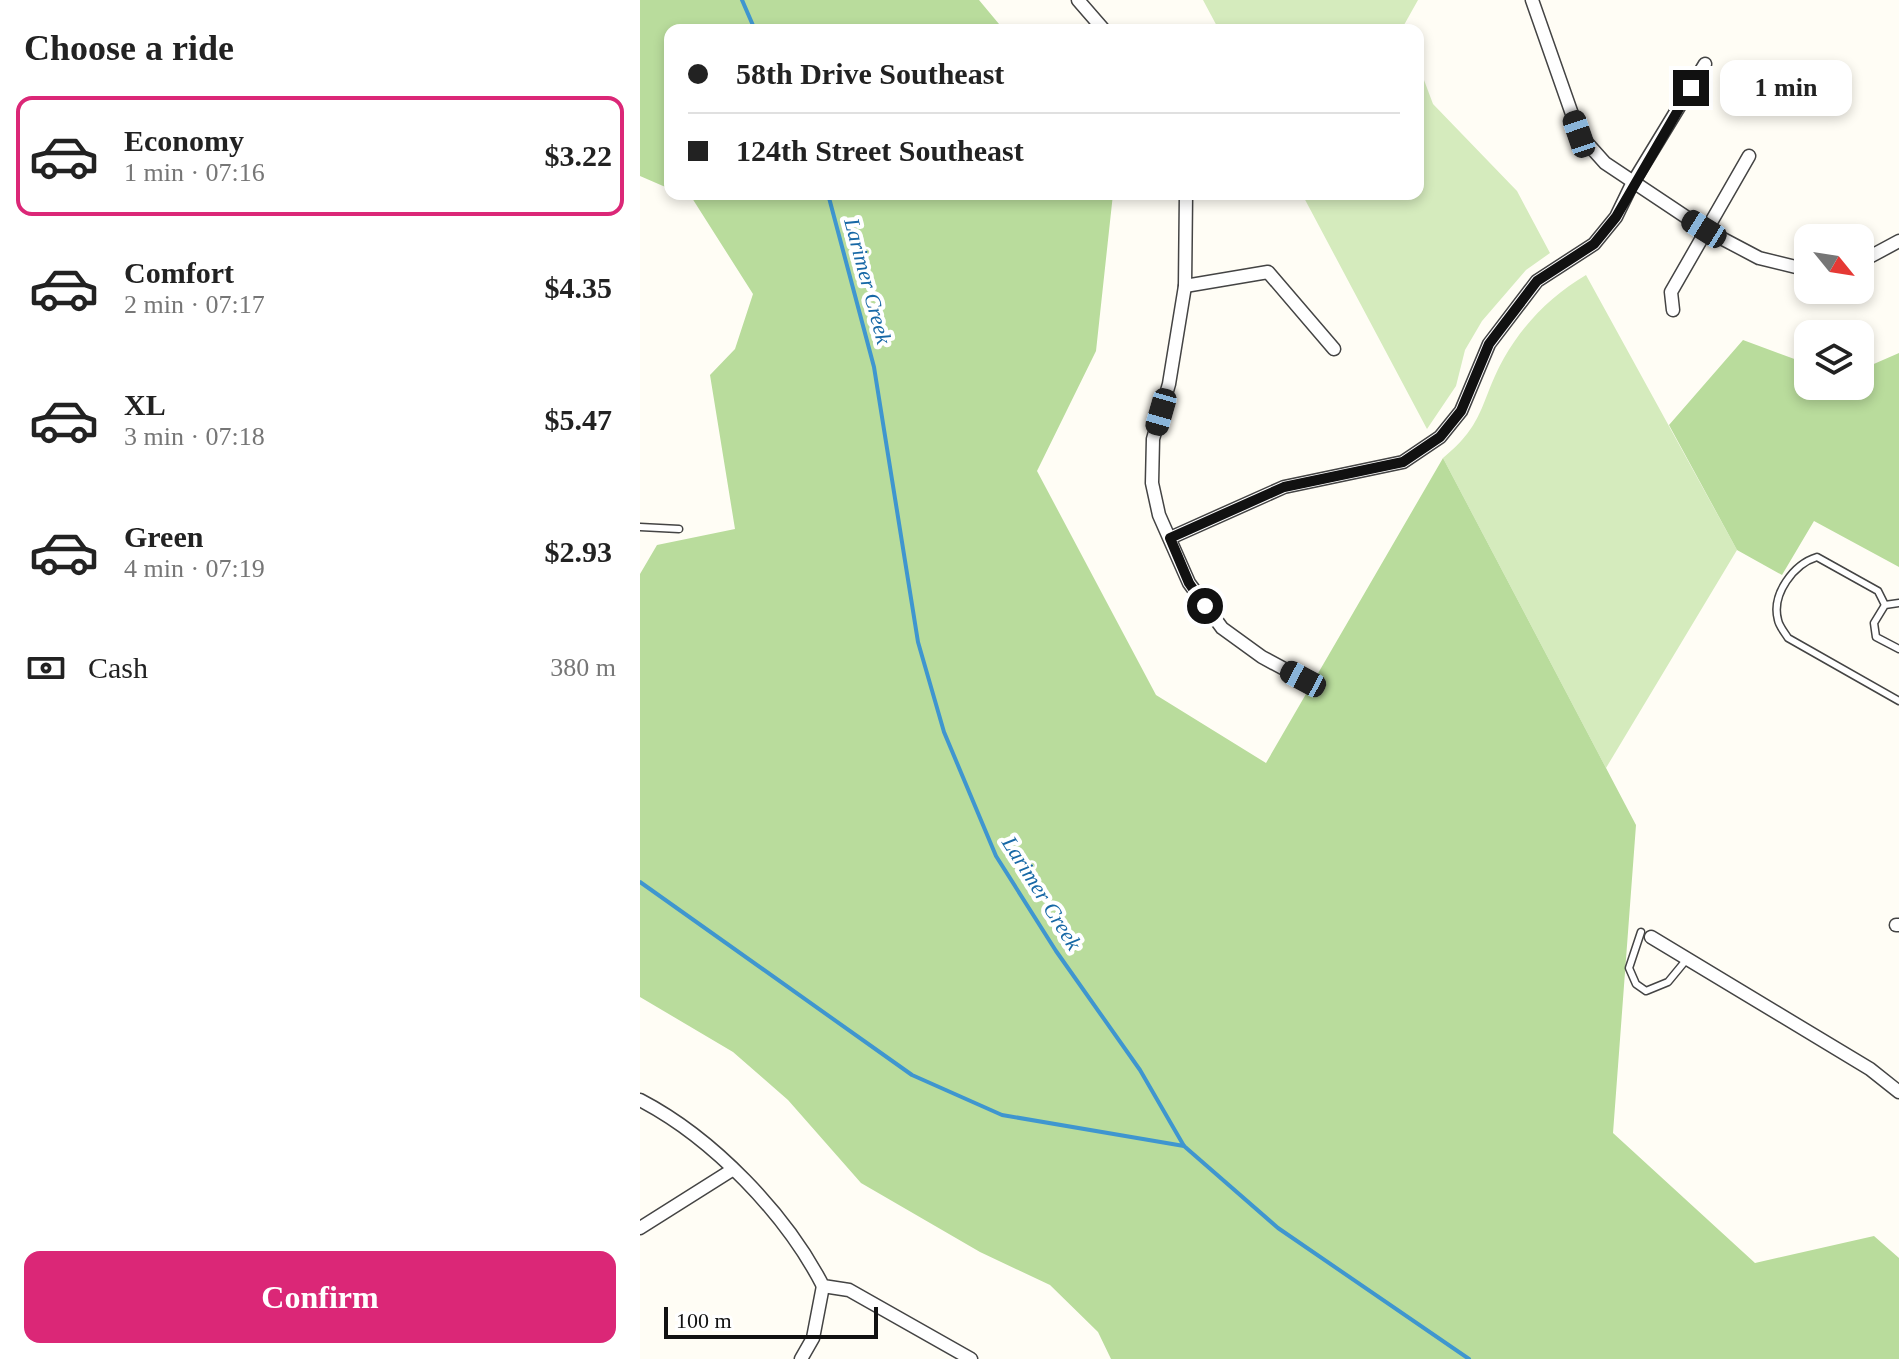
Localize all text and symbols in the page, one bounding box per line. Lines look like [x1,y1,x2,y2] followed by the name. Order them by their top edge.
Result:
[24,28,234,68] text: Choose a ride
[736,57,1004,90] text: 58th Drive Southeast
[1719,60,1851,116] callout: 1 min
[1673,70,1709,106] route end
[1755,73,1817,102] text: 1 min
[1560,107,1598,161] car
[28,120,100,192] icon: car
[124,124,244,157] text: Economy
[736,134,1024,167] text: 124th Street Southeast
[545,139,612,172] text: $3.22
[124,158,265,187] text: 1 min · 07:16
[1677,206,1731,252] car
[839,214,897,348] water label: Larimer Creek
[1794,224,1874,304] north arrow
[1794,224,1874,400] map controls
[28,252,100,324] icon: car
[124,256,234,289] text: Comfort
[545,271,612,304] text: $4.35
[124,290,265,319] text: 2 min · 07:17
[1794,320,1874,400] button: layers
[28,384,100,456] icon: car
[1143,386,1179,438] car
[124,388,166,421] text: XL
[545,403,612,436] text: $5.47
[124,422,265,451] text: 3 min · 07:18
[28,516,100,588] icon: car
[124,520,203,553] text: Green
[545,535,612,568] text: $2.93
[124,554,265,583] text: 4 min · 07:19
[1187,588,1223,624] route start
[24,646,68,690] icon: cash
[88,651,148,684] text: Cash
[550,653,616,682] text: 380 m
[1276,657,1330,701] car
[997,831,1088,956] water label: Larimer Creek
[24,1251,616,1343] button: Confirm
[664,1303,878,1339] scale bar
[676,1308,732,1333] text: 100 m

